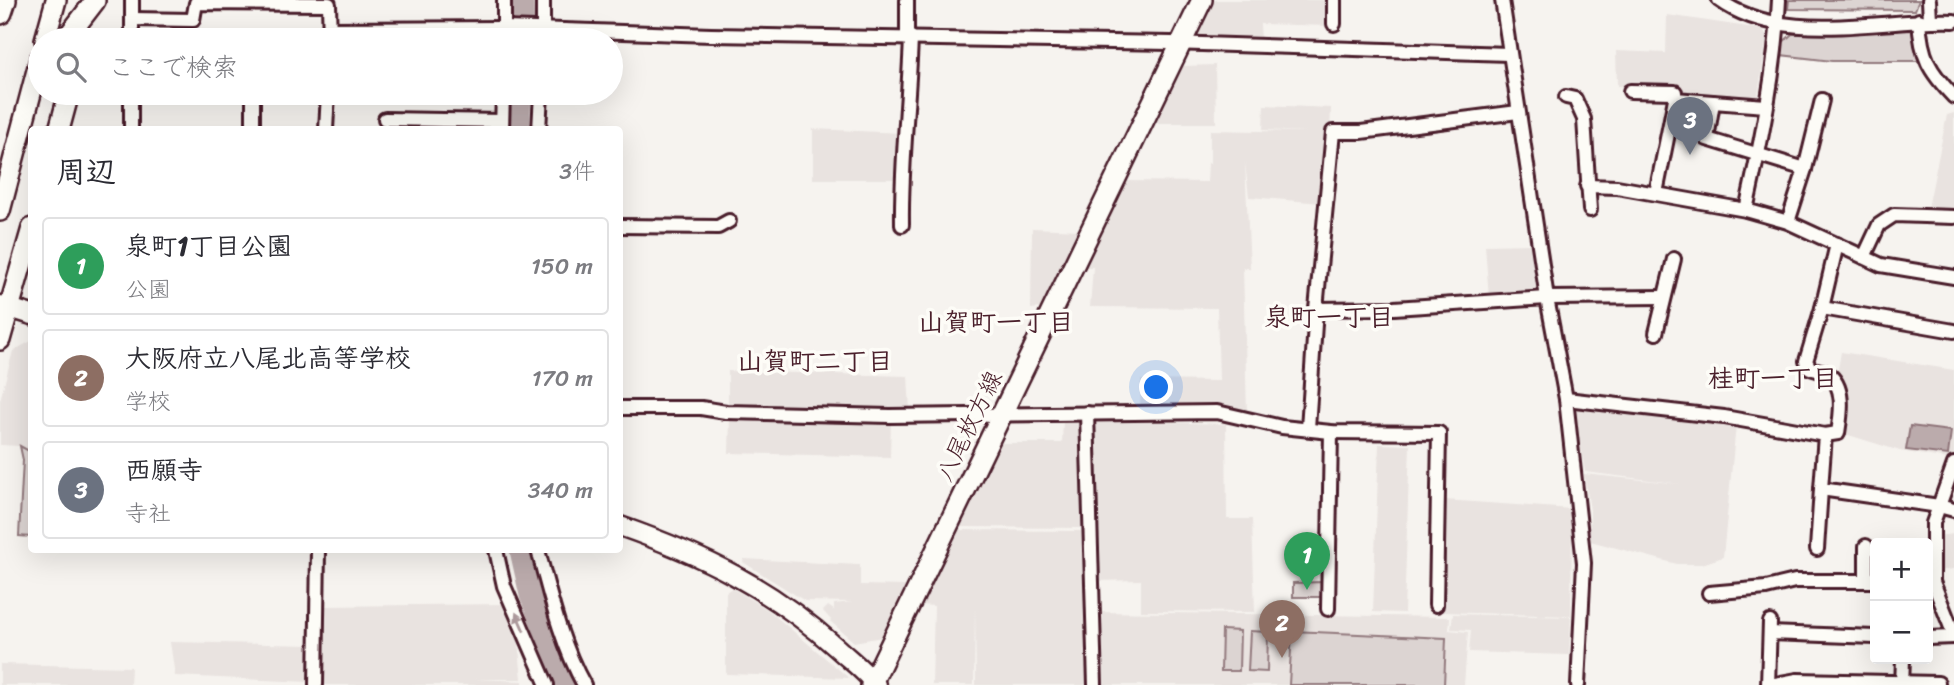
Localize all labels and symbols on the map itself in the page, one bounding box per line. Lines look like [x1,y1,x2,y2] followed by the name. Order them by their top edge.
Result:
[1667,97,1713,155] pin: 3
[1264,294,1394,340] district label: 泉町一丁目
[918,299,1074,345] district label: 山賀町一丁目
[737,338,893,384] district label: 山賀町二丁目
[1708,355,1838,401] district label: 桂町一丁目
[924,363,1014,489] street label: 八尾枚方線
[1139,370,1173,404] your location
[1284,532,1330,590] pin: 1
[1259,600,1305,658] pin: 2
[514,612,525,633] one-way arrow

